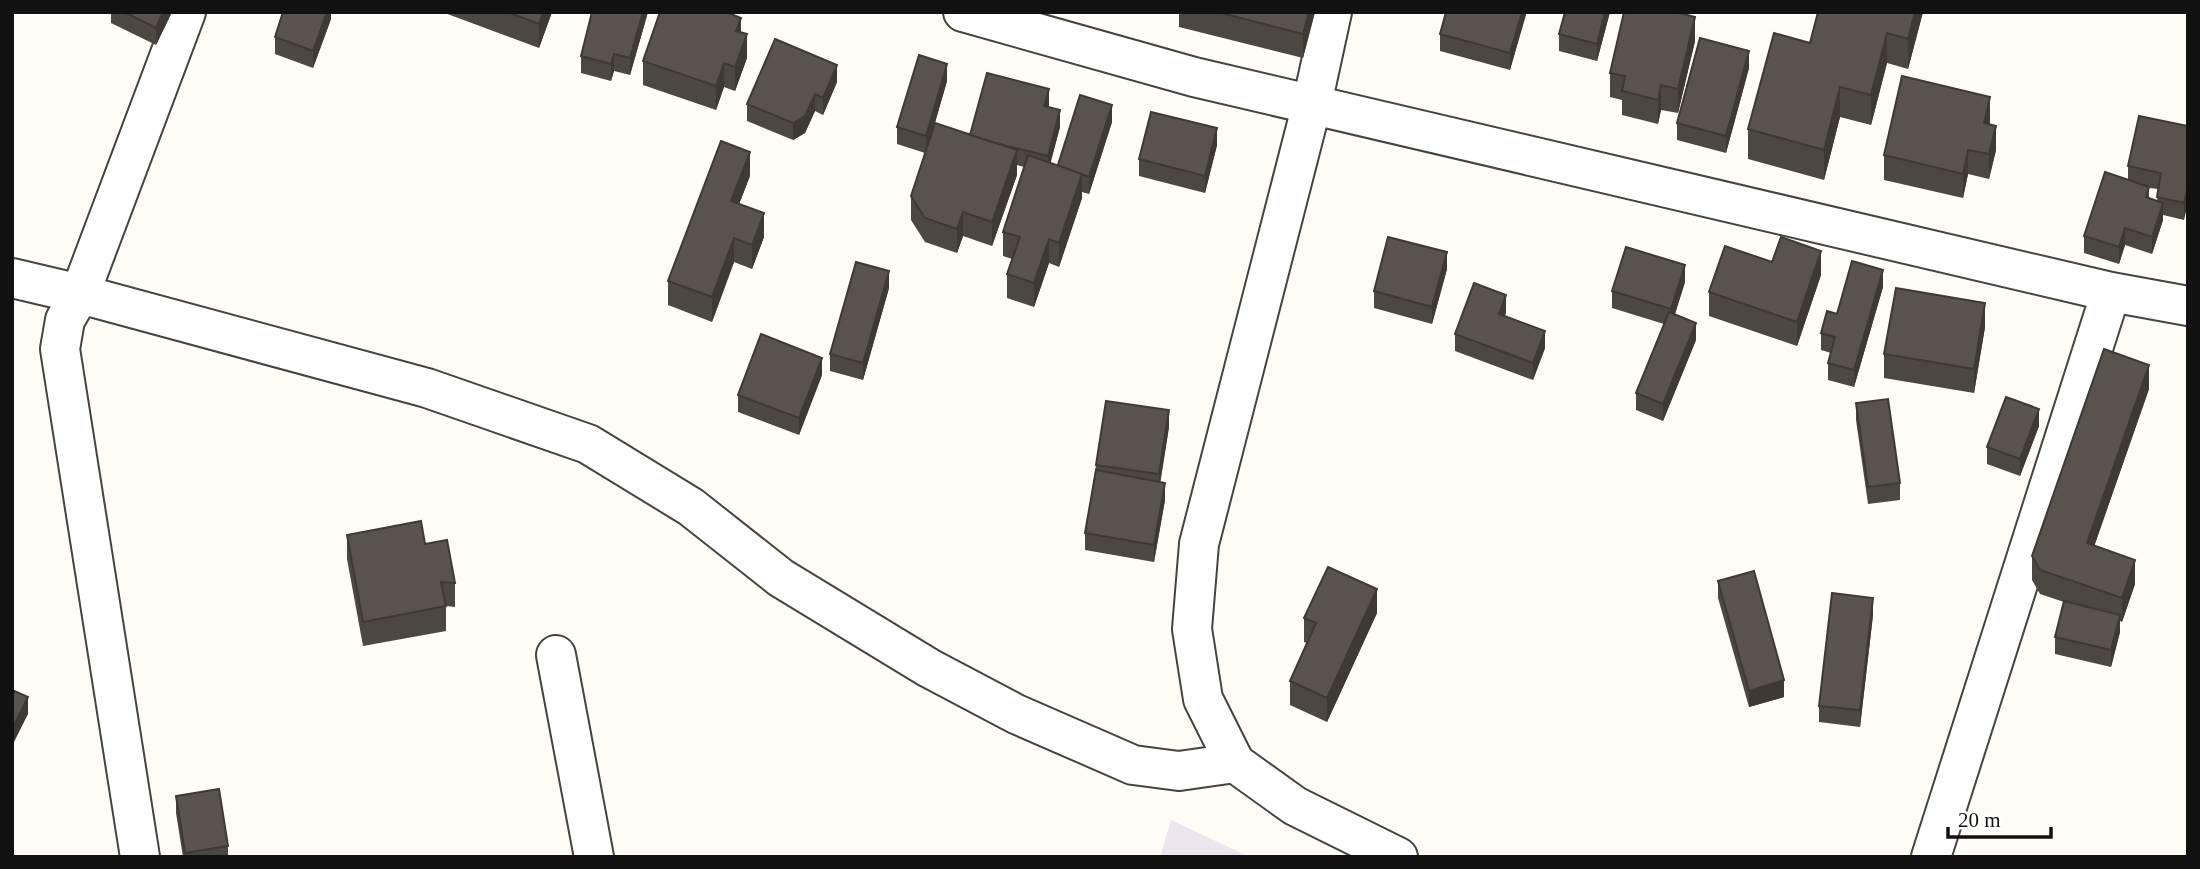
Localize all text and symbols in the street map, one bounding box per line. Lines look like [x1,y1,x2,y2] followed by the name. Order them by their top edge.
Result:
[1948,796,2051,840] scale bar
[1958,808,2001,832] text: 20 m

